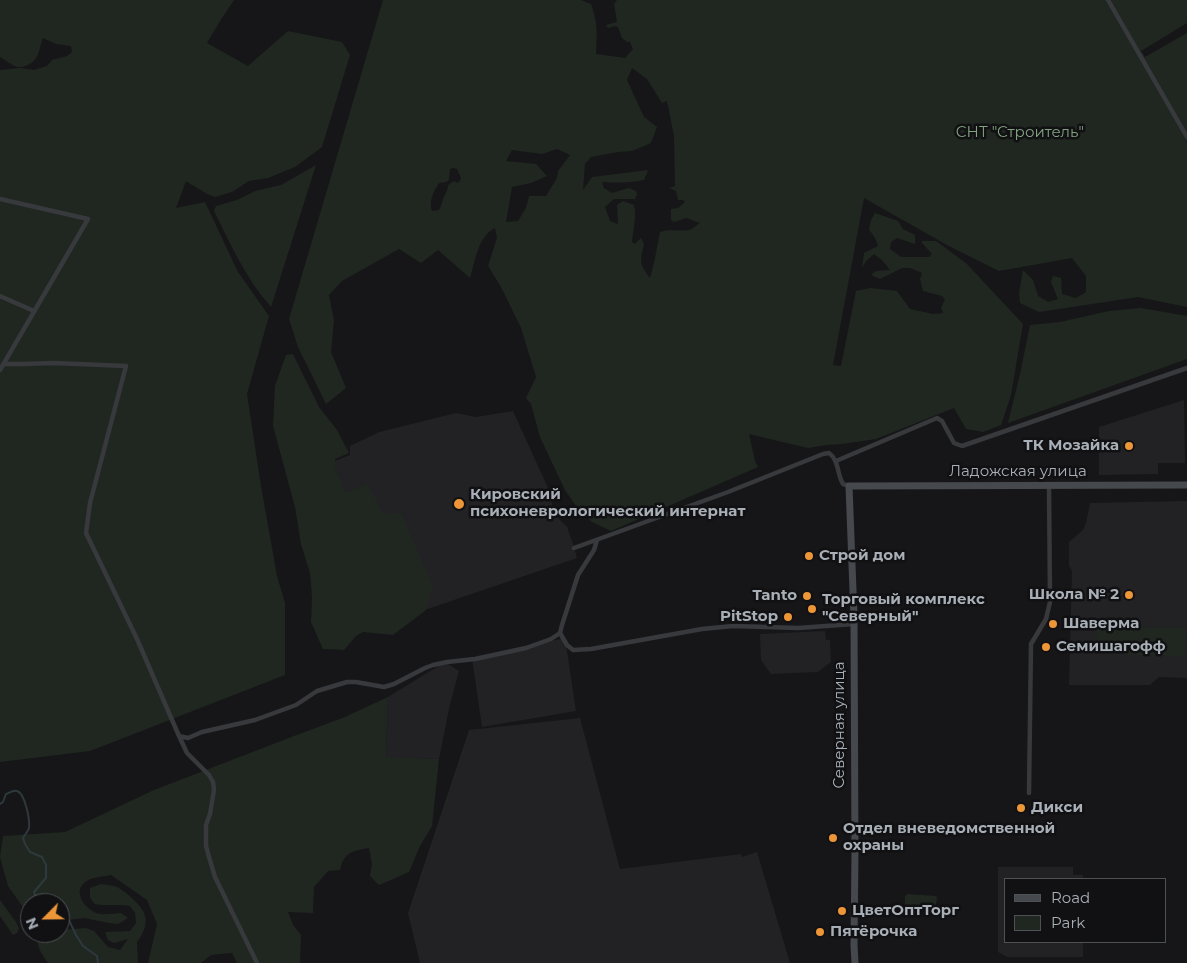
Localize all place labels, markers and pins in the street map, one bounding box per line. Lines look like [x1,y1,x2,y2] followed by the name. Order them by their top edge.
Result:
[1023,437,1119,455] place label: ТК Мозайка
[1123,440,1135,452] marker: ТК Мозайка
[470,486,745,521] place label: Кировский психоневрологический интернат
[452,497,466,511] marker: Кировский психоневрологический интернат
[819,547,905,565] place label: Строй дом
[803,550,815,562] marker: Строй дом
[1029,586,1119,604] place label: Школа № 2
[752,587,797,605] place label: Tanto
[1123,589,1135,601] marker: Школа № 2
[801,590,813,602] marker: Tanto
[822,591,985,626] place label: Торговый комплекс "Северный"
[806,603,818,615] marker: Торговый комплекс "Северный"
[720,608,778,626] place label: PitStop
[782,611,794,623] marker: PitStop
[1063,615,1139,633] place label: Шаверма
[1047,618,1059,630] marker: Шаверма
[1056,638,1165,656] place label: Семишагофф
[1040,641,1052,653] marker: Семишагофф
[1031,799,1083,817] place label: Дикси
[1015,802,1027,814] marker: Дикси
[843,820,1055,855] place label: Отдел вневедомственной охраны
[827,832,839,844] marker: Отдел вневедомственной охраны
[852,902,959,920] place label: ЦветОптТорг
[836,905,848,917] marker: ЦветОптТорг
[830,923,917,941] place label: Пятёрочка
[814,926,826,938] marker: Пятёрочка

